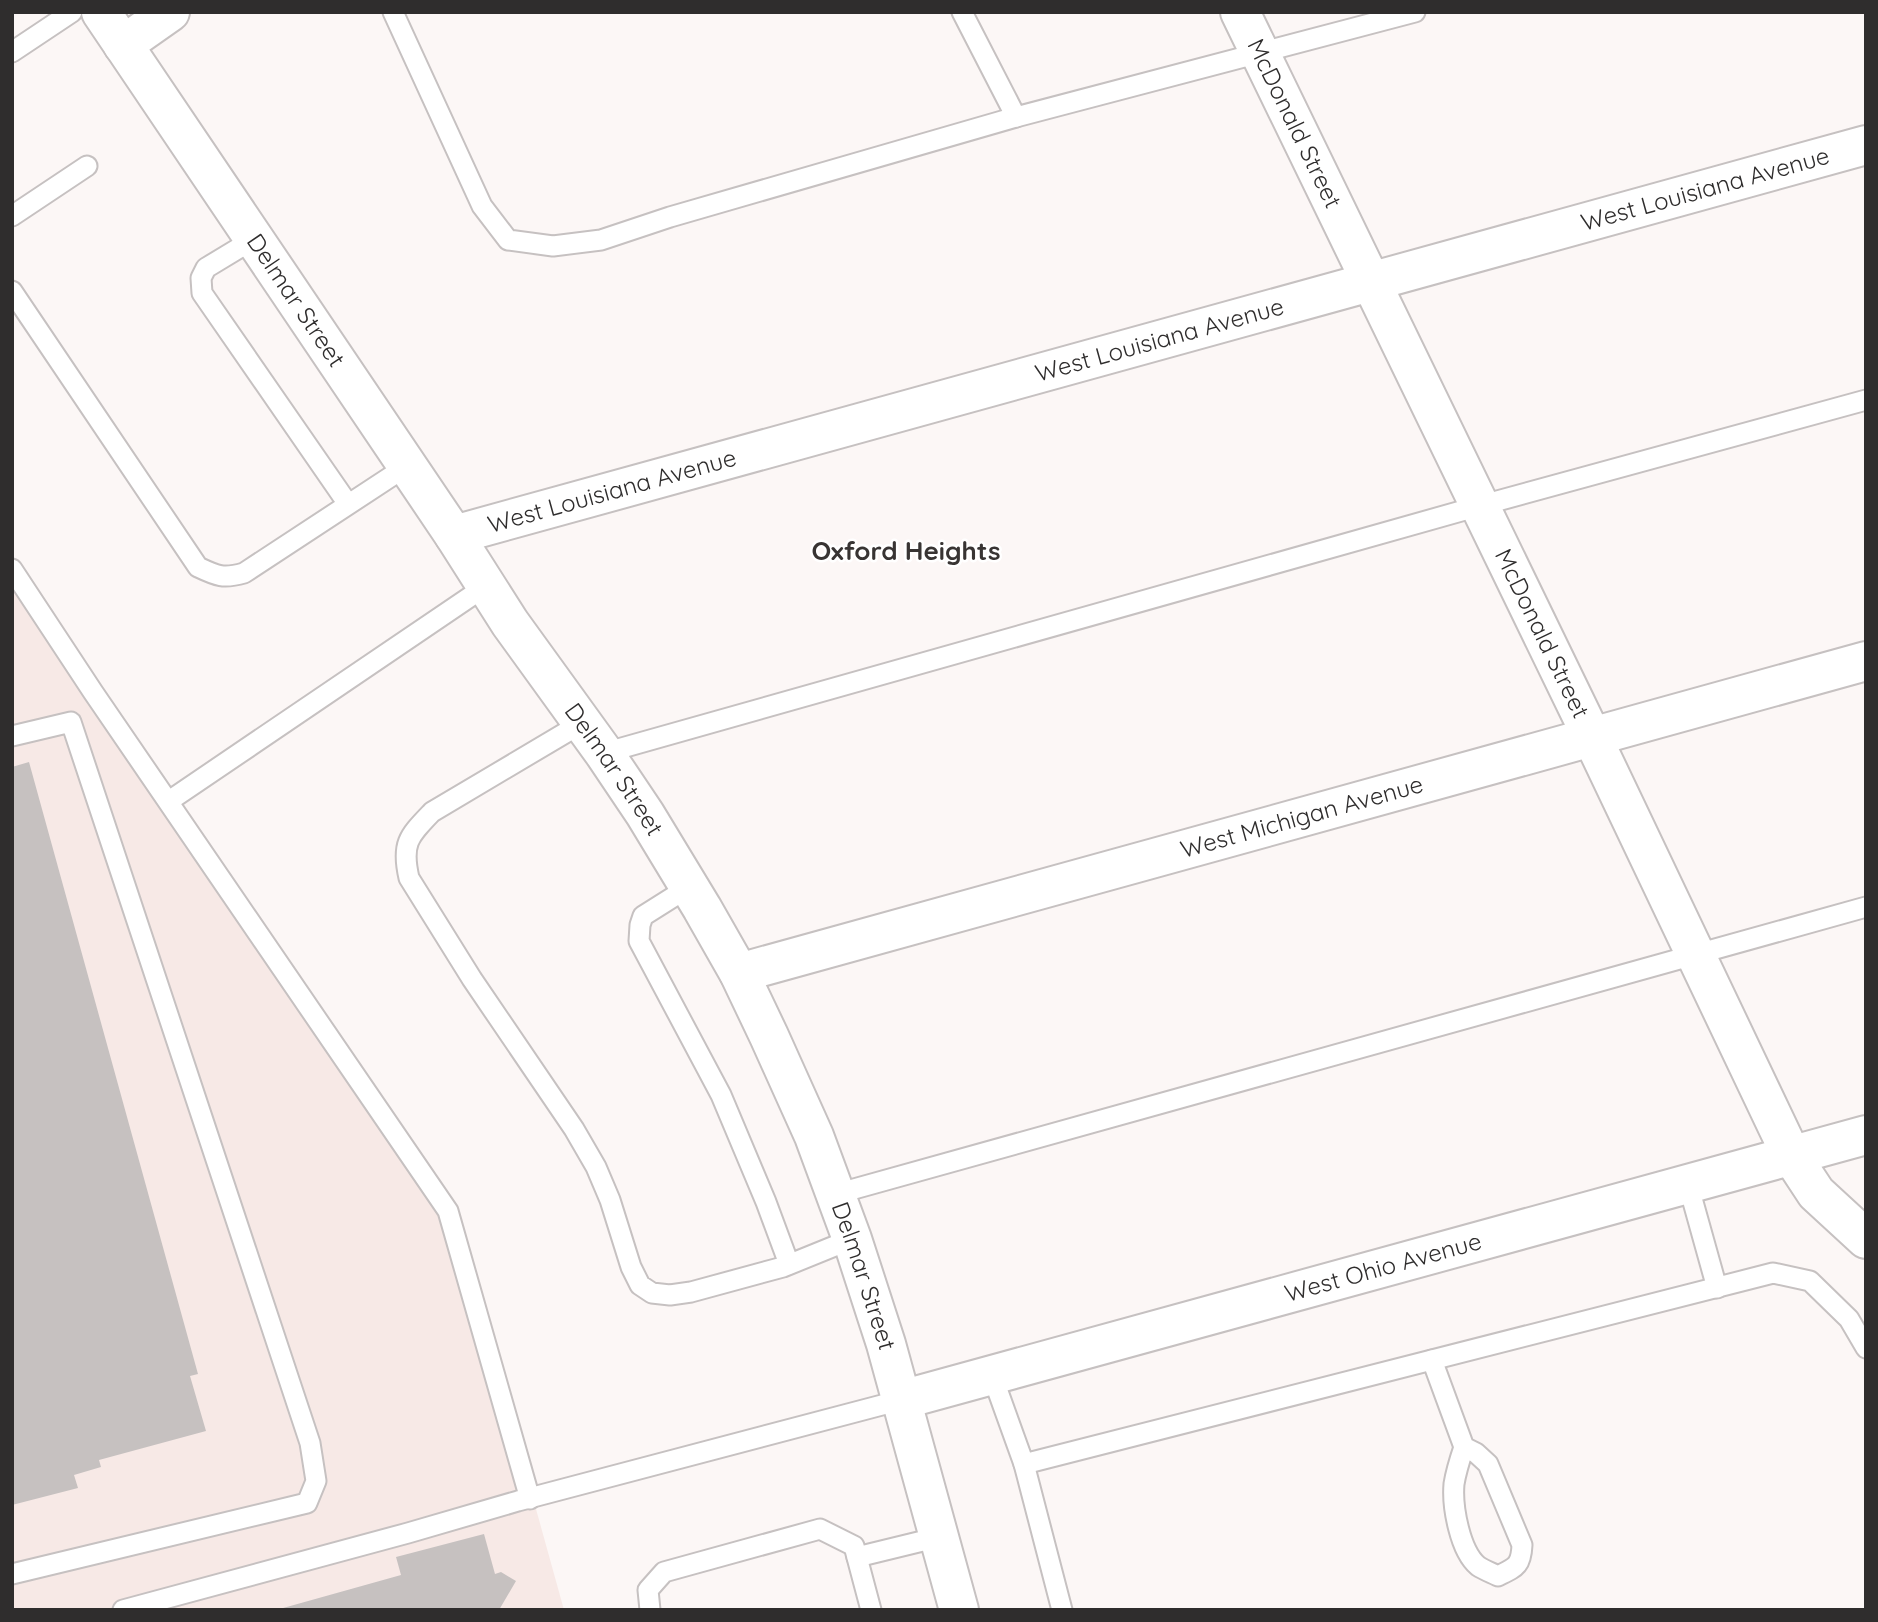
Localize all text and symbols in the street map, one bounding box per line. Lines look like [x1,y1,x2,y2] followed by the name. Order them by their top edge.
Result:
[1241,33,1349,213] street label: McDonald Street
[1577,140,1832,237] street label: West Louisiana Avenue
[241,227,352,372] street label: Delmar Street
[1032,291,1287,388] street label: West Louisiana Avenue
[484,442,739,539] street label: West Louisiana Avenue
[812,534,1000,567] district label: Oxford Heights
[1489,544,1597,723] street label: McDonald Street
[559,697,671,841] street label: Delmar Street
[1177,768,1426,864] street label: West Michigan Avenue
[826,1197,903,1353] street label: Delmar Street
[1281,1225,1485,1308] street label: West Ohio Avenue

